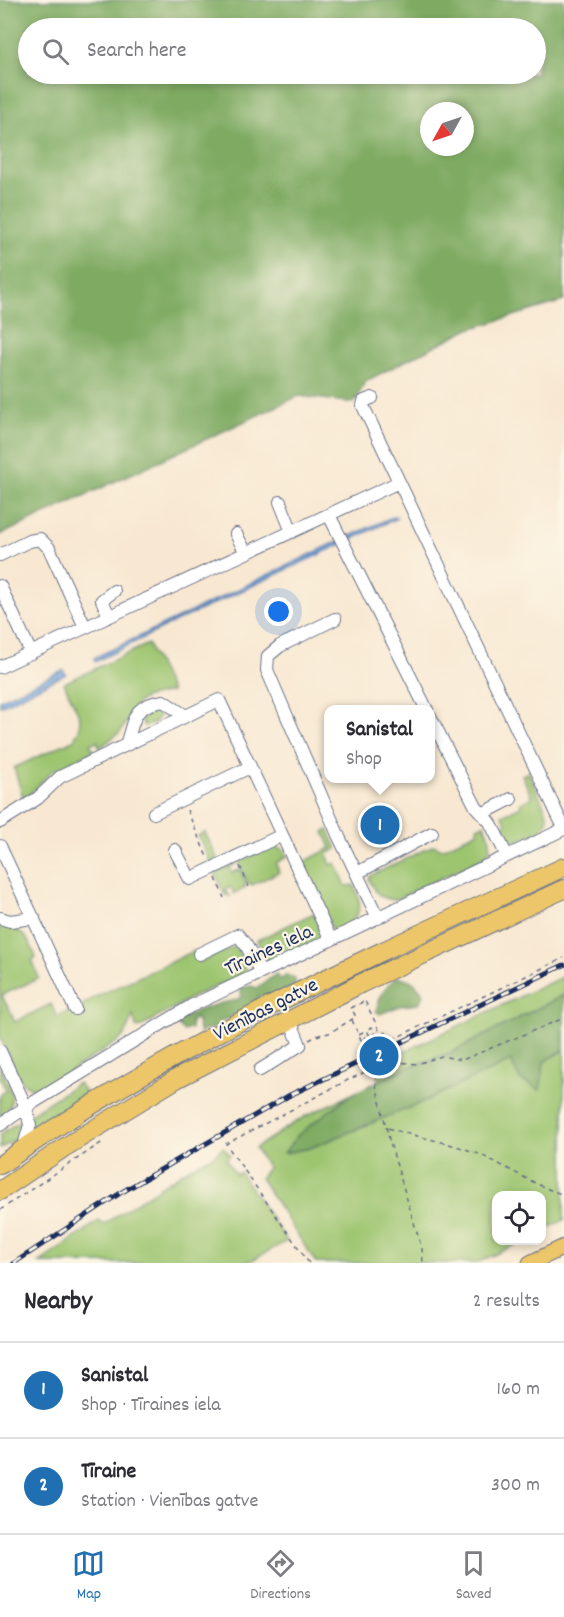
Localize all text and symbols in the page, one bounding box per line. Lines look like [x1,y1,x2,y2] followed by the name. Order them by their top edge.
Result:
[18,18,546,84] search box
[39,35,72,68] icon: search
[87,36,186,67] text: Search here
[420,102,474,156] north arrow
[264,597,293,626] your location
[324,705,435,783] popup
[346,715,413,746] text: Sanistal
[346,746,382,774] text: Shop
[360,802,400,848] pin: 1
[220,918,319,985] street label: Tīraines iela
[209,971,324,1050] street label: Vienības gatve
[360,1034,398,1078] pin: 2
[492,1191,546,1245] map controls
[492,1191,546,1245] button: locate
[24,1284,92,1321] text: Nearby
[473,1288,540,1316] text: 2 results
[81,1361,148,1392] text: Sanistal
[41,1376,46,1404] text: 1
[497,1376,540,1404] text: 160 m
[81,1392,221,1420] text: Shop · Tīraines iela
[81,1457,136,1488] text: Tīraine
[39,1472,48,1500] text: 2
[491,1472,540,1500] text: 300 m
[81,1488,258,1516] text: Station · Vienības gatve
[72,1547,105,1606] tab: Map
[250,1547,311,1606] tab: Directions
[456,1547,492,1606] tab: Saved

